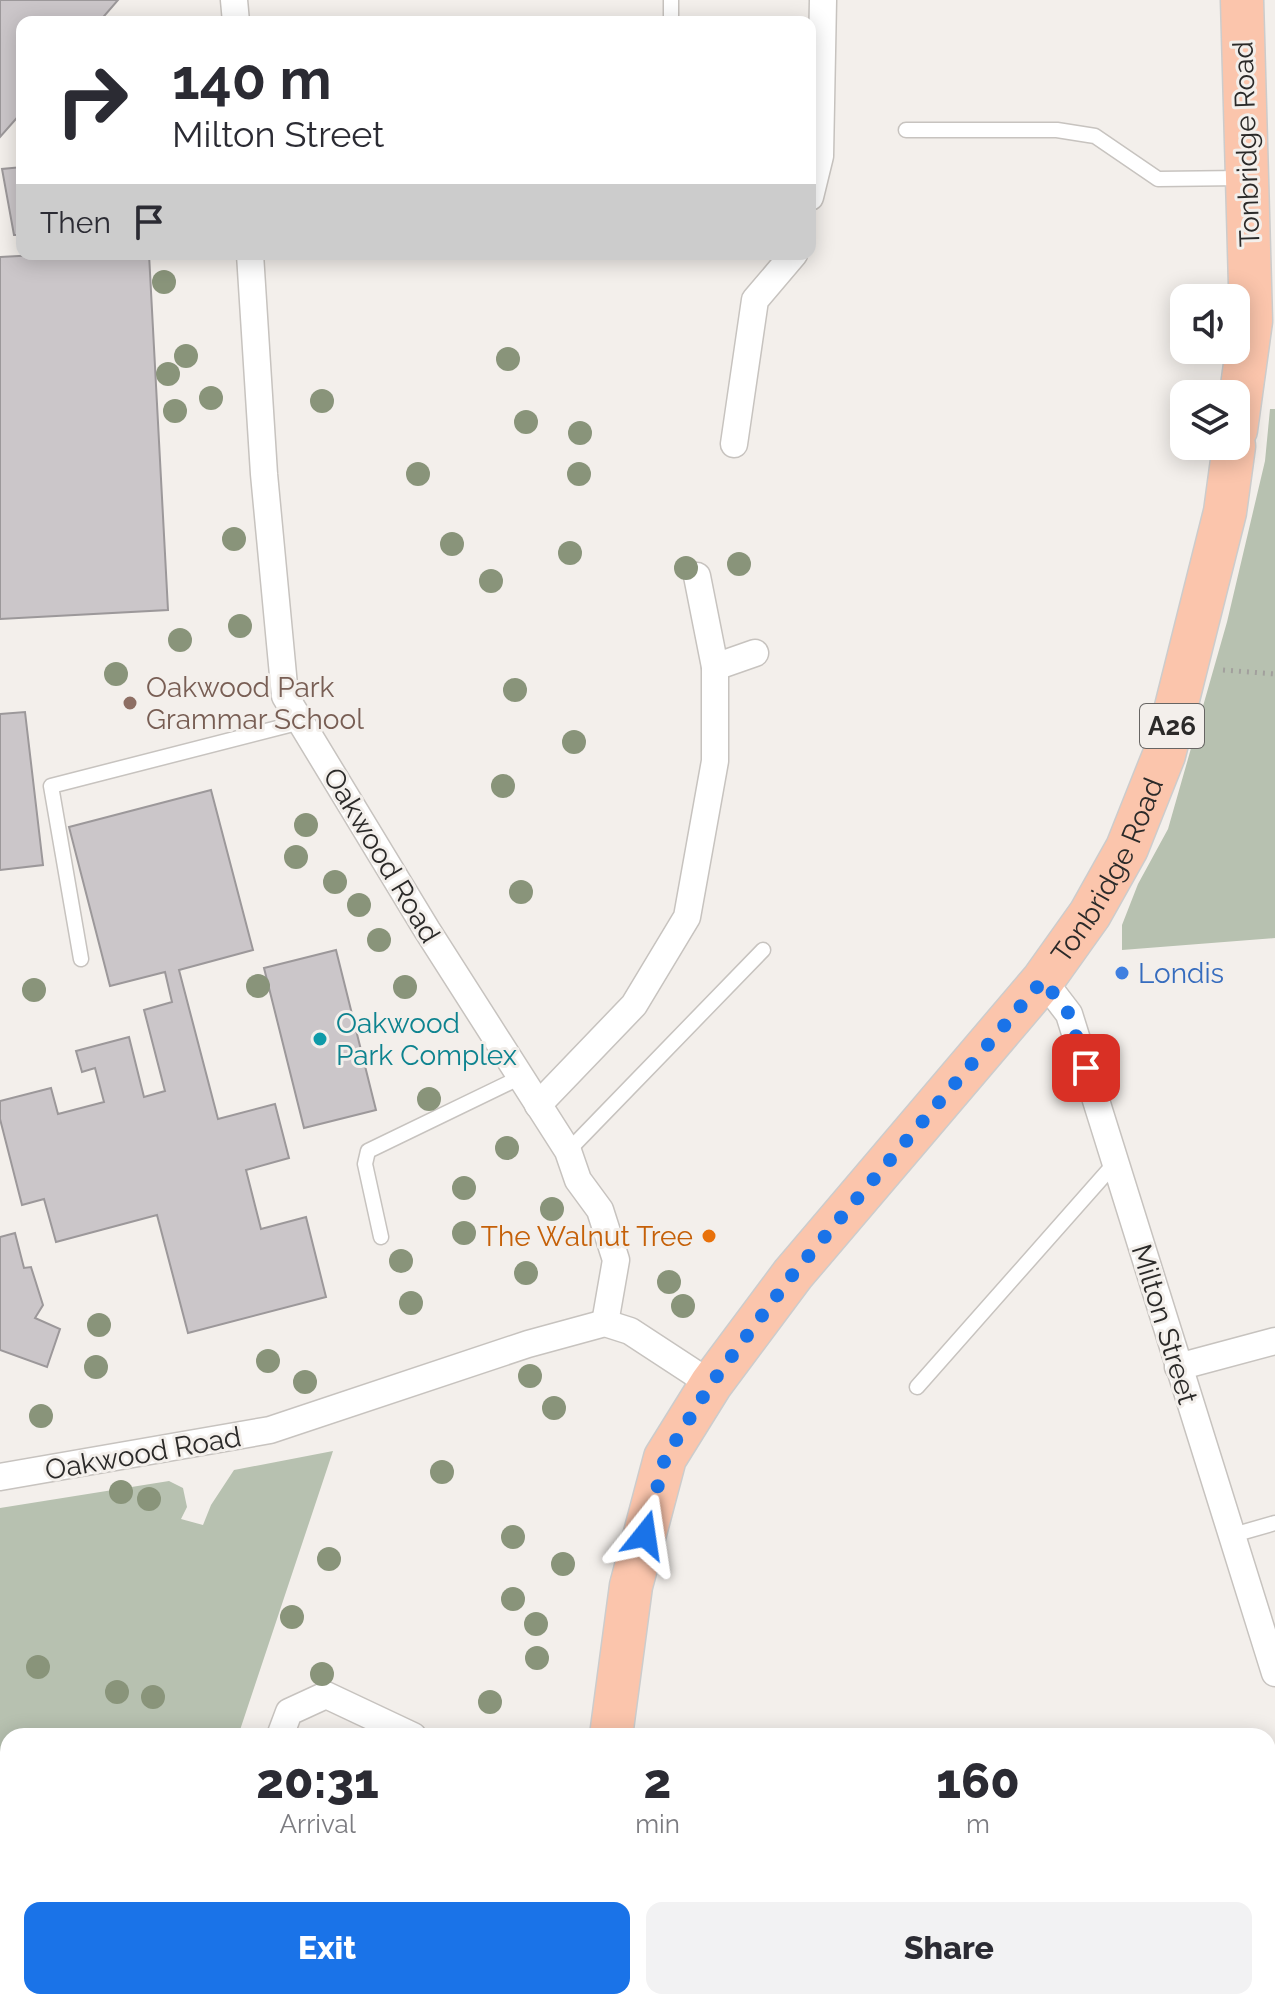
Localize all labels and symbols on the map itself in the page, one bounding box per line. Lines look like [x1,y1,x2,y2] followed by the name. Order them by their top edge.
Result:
[1226,41,1267,247] street label: Tonbridge Road
[146,671,364,736] place label: Oakwood Park Grammar School
[121,694,139,712] marker: Oakwood Park Grammar School
[1140,704,1204,748] road number: A26
[316,762,447,949] street label: Oakwood Road
[1045,773,1170,969] street label: Tonbridge Road
[1138,957,1224,990] place label: Londis
[1113,964,1131,982] marker: Londis
[336,1007,517,1072] place label: Oakwood Park Complex
[311,1030,329,1048] marker: Oakwood Park Complex
[1052,1034,1120,1102] pin
[481,1220,693,1253] place label: The Walnut Tree
[700,1227,718,1245] marker: The Walnut Tree
[1125,1240,1205,1409] street label: Milton Street
[43,1420,244,1487] street label: Oakwood Road
[603,1493,687,1577] position arrow

